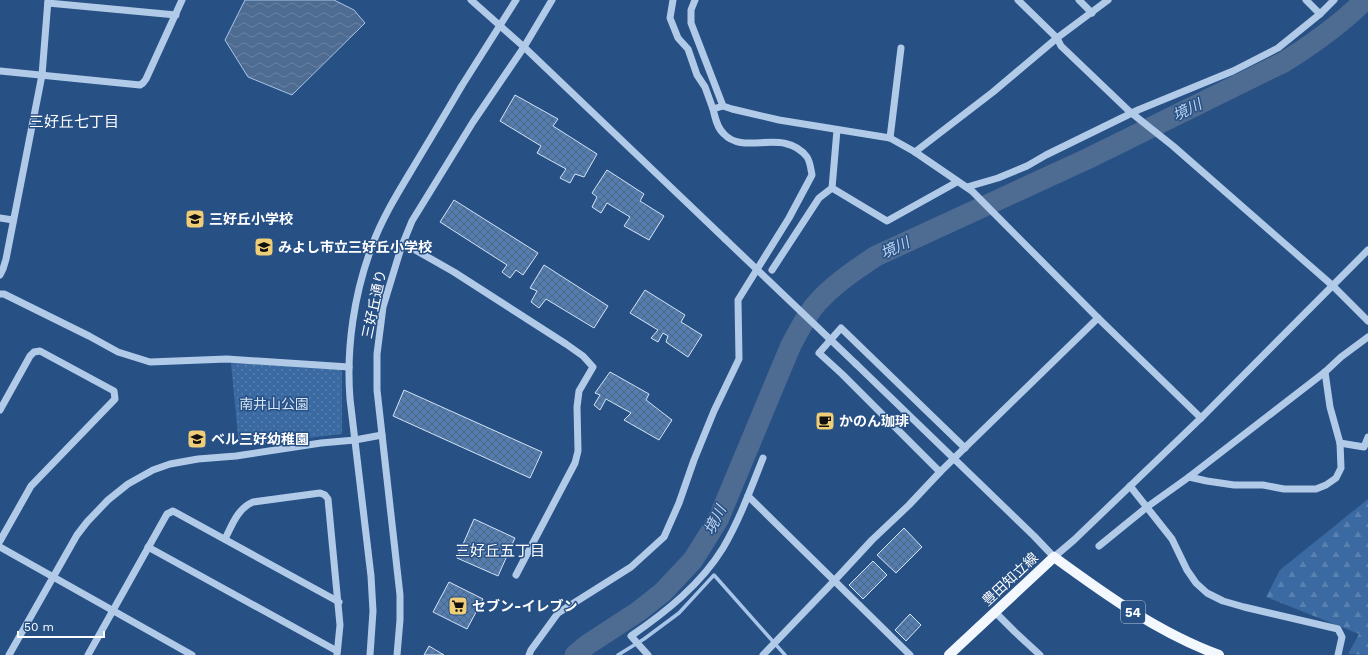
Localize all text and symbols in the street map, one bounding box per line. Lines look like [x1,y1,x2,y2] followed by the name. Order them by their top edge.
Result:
[1170,94,1206,125] water label: 境川
[29,113,119,131] district label: 三好丘七丁目
[184,208,206,230] school or university icon: 三好丘小学校
[209,211,293,227] place label: 三好丘小学校
[878,233,914,262] water label: 境川
[253,236,275,258] school or university icon: みよし市立三好丘小学校
[278,239,432,255] place label: みよし市立三好丘小学校
[359,268,389,340] street label: 三好丘通り
[239,396,309,412] park label: 南井山公園
[814,410,836,432] cafe icon: かのん珈琲
[839,413,909,429] place label: かのん珈琲
[186,428,208,450] school or university icon: ベル三好幼稚園
[211,431,309,447] place label: ベル三好幼稚園
[700,501,731,537] water label: 境川
[455,542,545,560] district label: 三好丘五丁目
[979,549,1041,609] street label: 豊田知立線
[447,595,469,617] supermarket icon: セブン-イレブン
[472,598,577,614] place label: セブン-イレブン
[1121,601,1145,623] road number: 54
[18,613,104,639] scale bar
[24,620,54,634] text: 50 m

